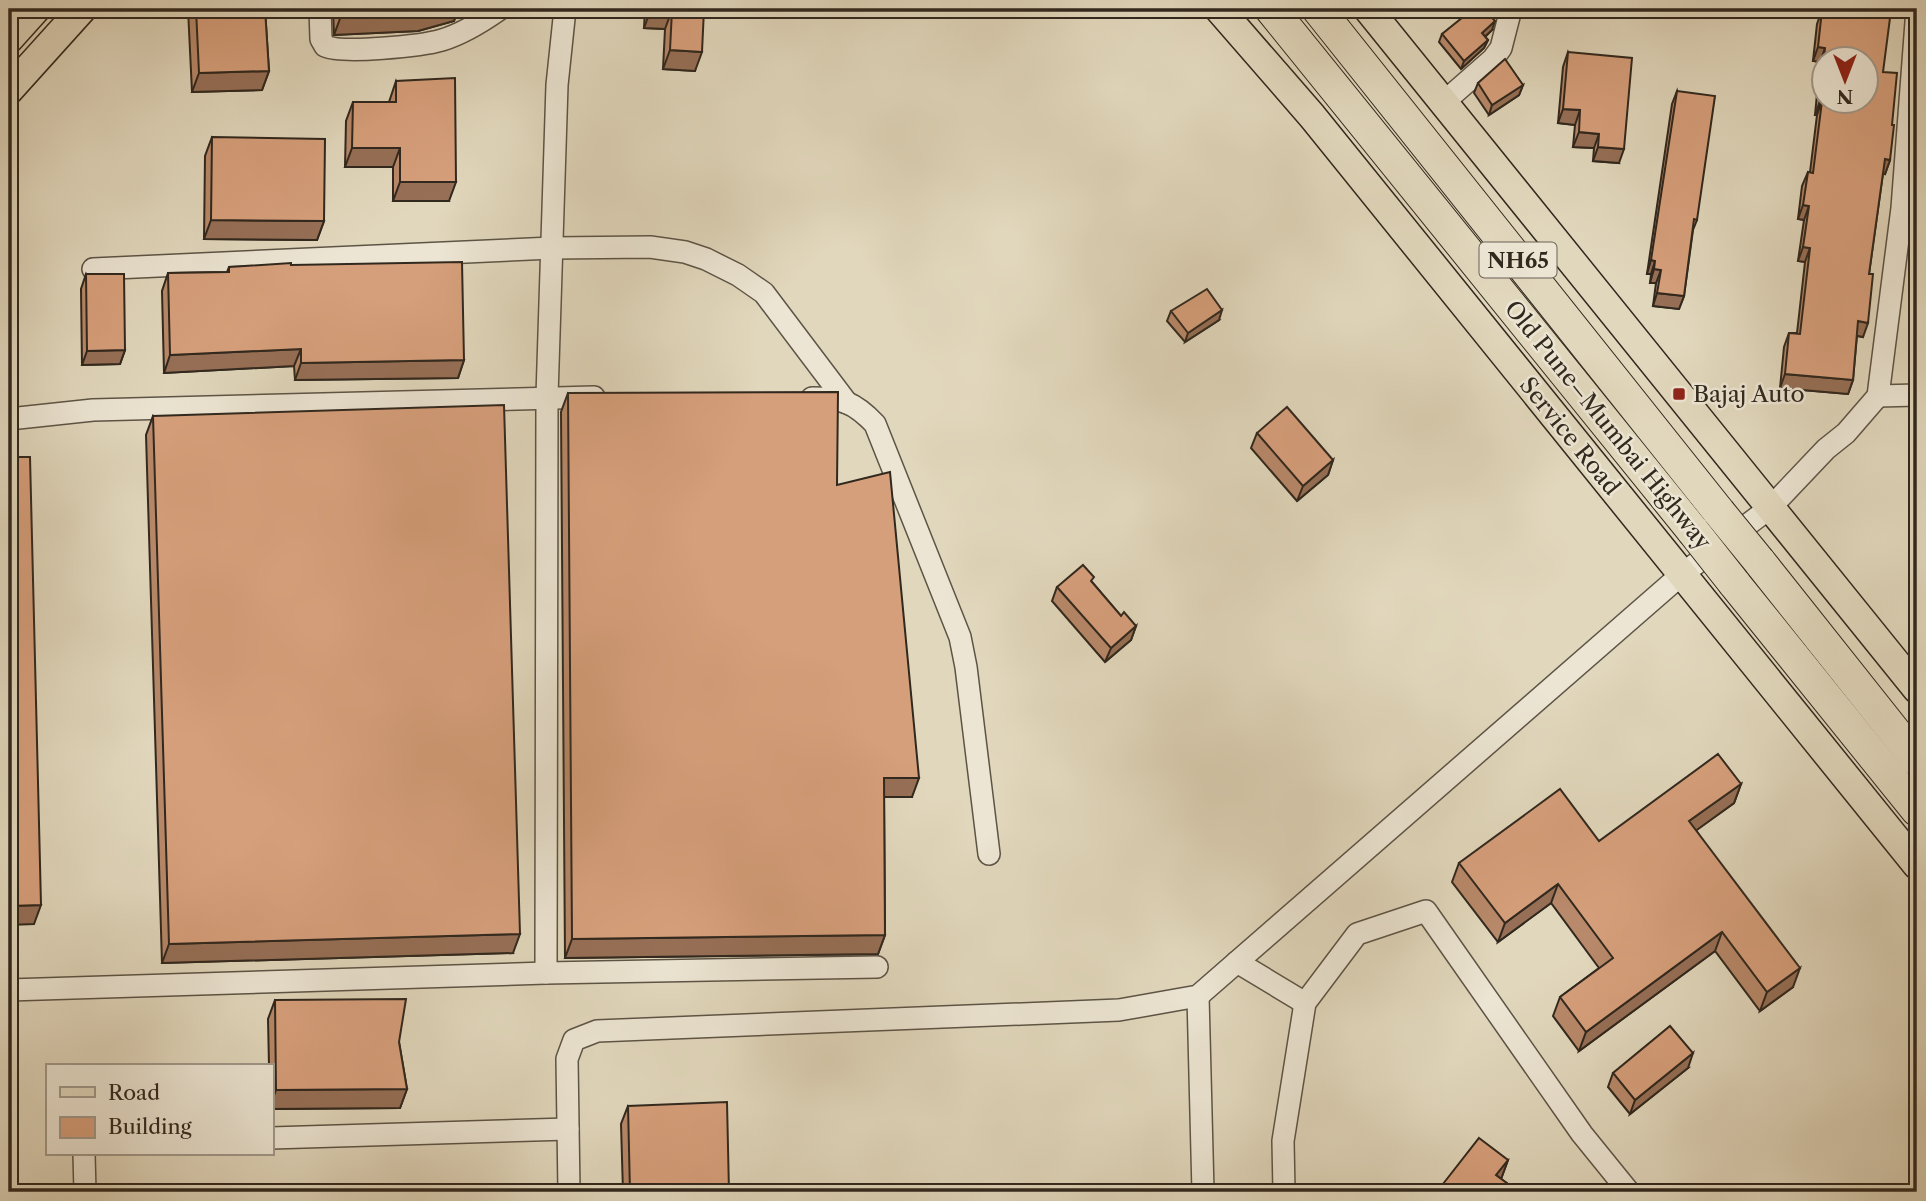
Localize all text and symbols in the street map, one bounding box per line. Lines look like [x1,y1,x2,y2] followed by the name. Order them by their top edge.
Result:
[1811,46,1881,116] north arrow
[1837,85,1853,108] text: N
[1480,243,1556,278] road number: NH65
[1499,295,1717,555] street label: Old Pune–Mumbai Highway
[1514,371,1626,501] street label: Service Road
[1693,380,1805,408] place label: Bajaj Auto
[1671,386,1687,402] marker: Bajaj Auto
[46,1064,273,1156] legend
[108,1080,160,1105] text: Road
[108,1114,193,1139] text: Building

